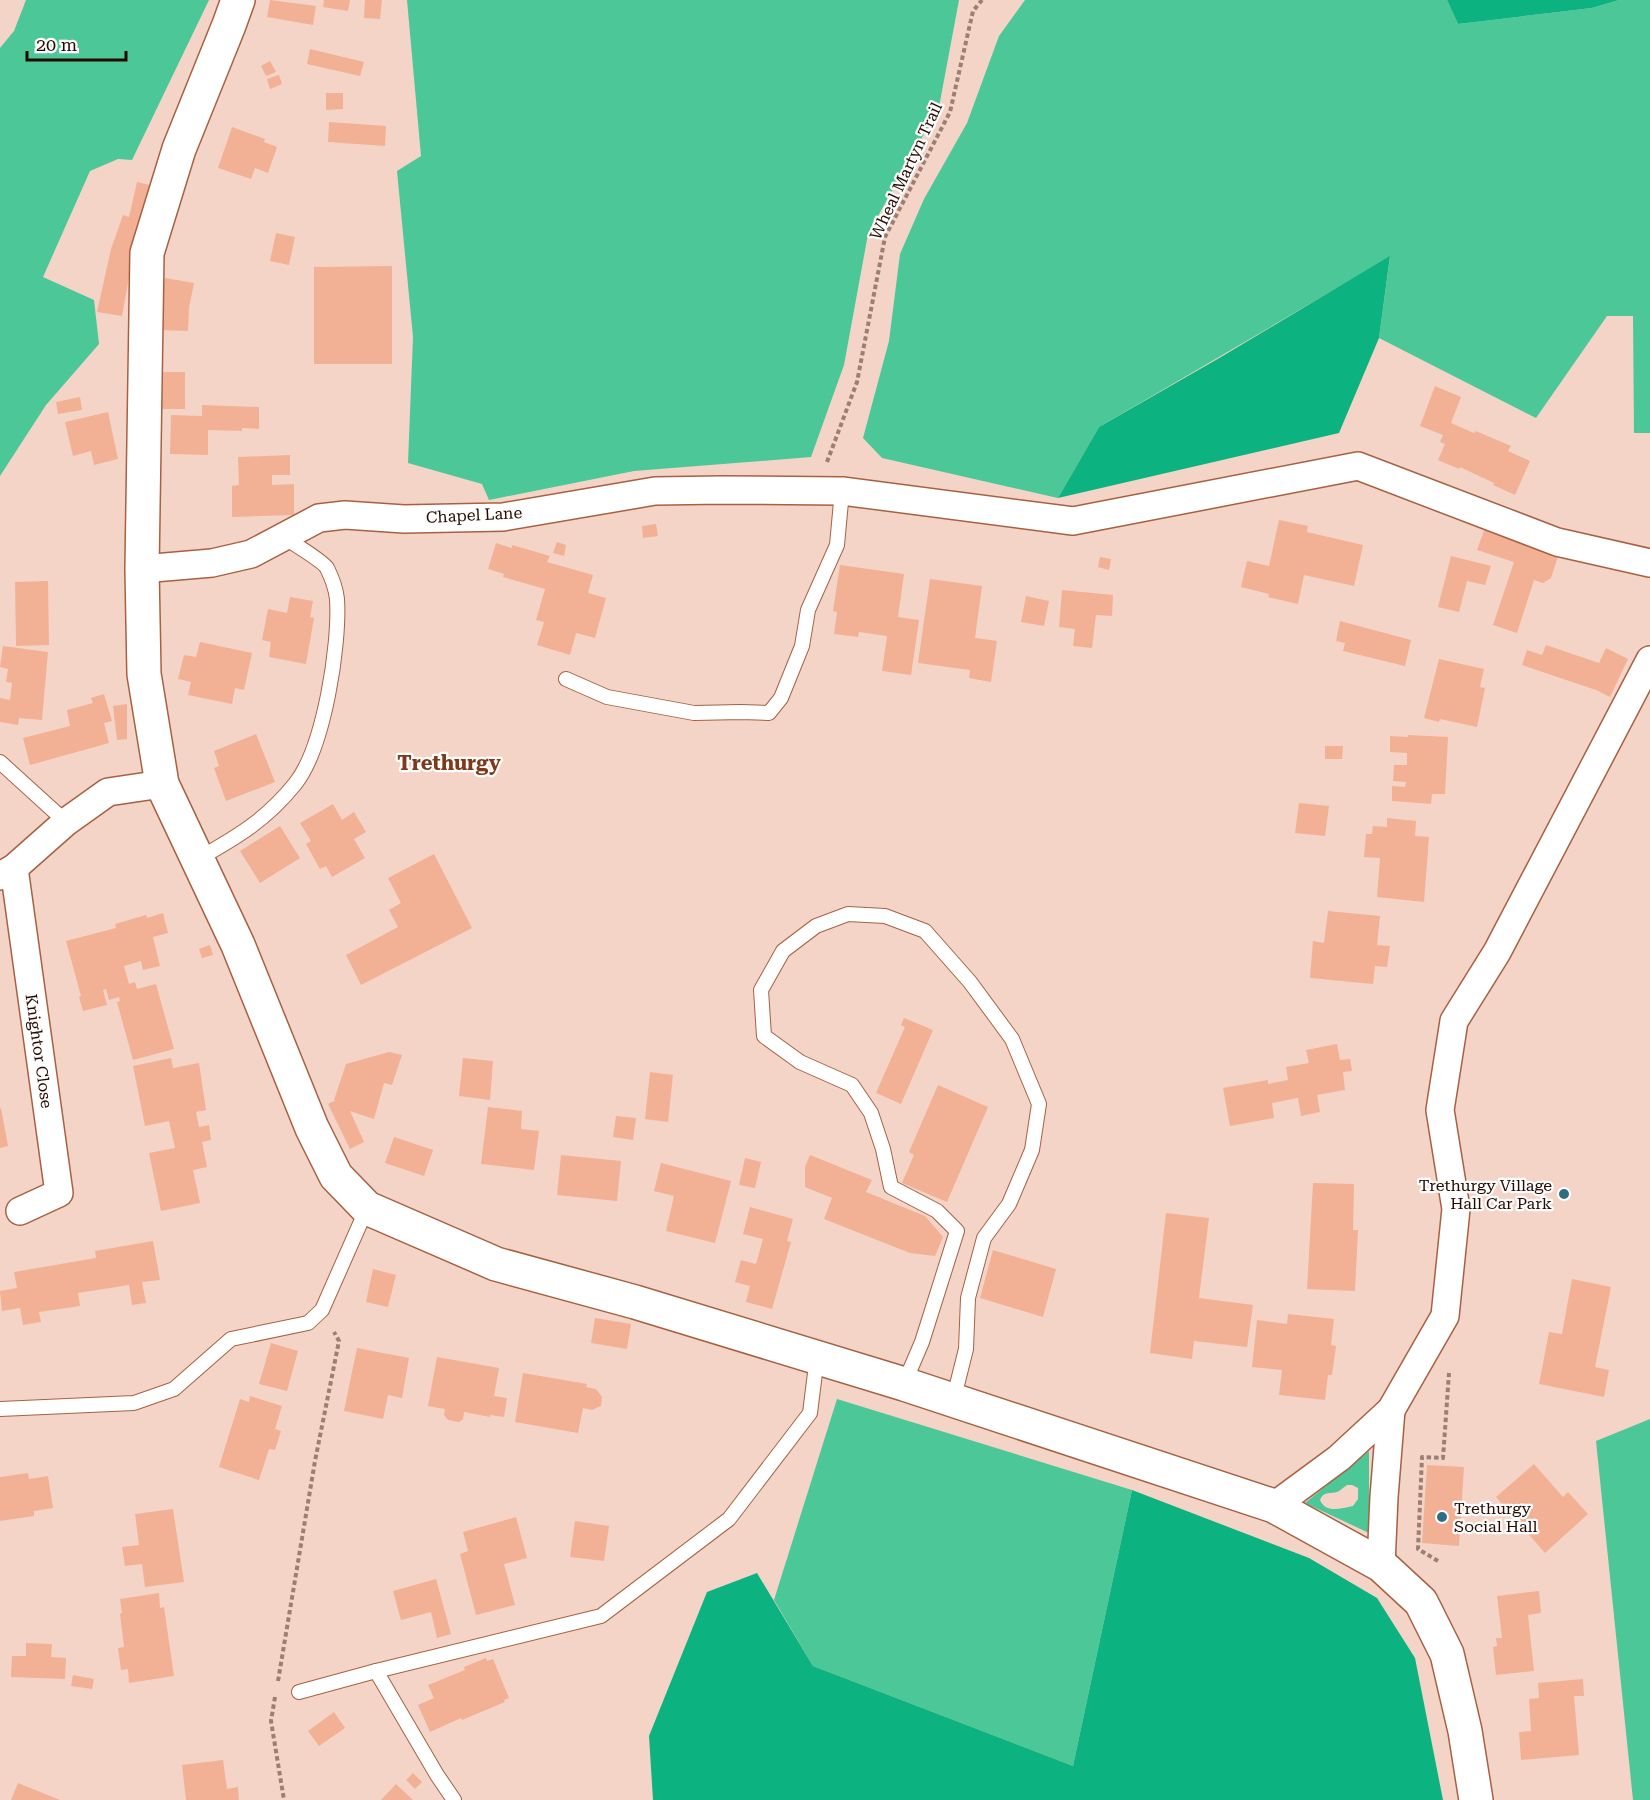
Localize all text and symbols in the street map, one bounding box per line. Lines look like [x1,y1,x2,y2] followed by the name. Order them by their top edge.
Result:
[27,24,126,62] scale bar
[36,34,77,55] text: 20 m
[866,99,946,243] street label: Wheal Martyn Trail
[425,503,523,527] street label: Chapel Lane
[397,751,501,775] district label: Trethurgy
[22,993,56,1110] street label: Knightor Close
[1419,1176,1552,1213] place label: Trethurgy Village Hall Car Park
[1557,1187,1571,1201] marker: Trethurgy Village Hall Car Park
[1454,1499,1538,1536] place label: Trethurgy Social Hall
[1435,1510,1449,1524] marker: Trethurgy Social Hall

